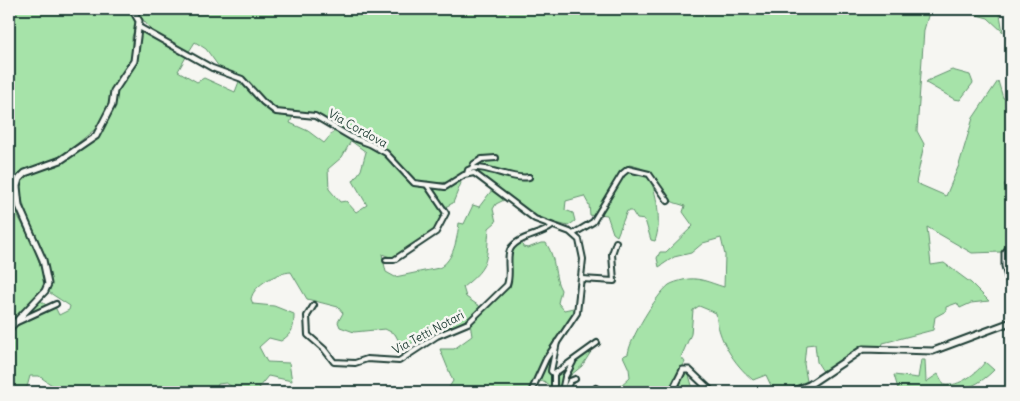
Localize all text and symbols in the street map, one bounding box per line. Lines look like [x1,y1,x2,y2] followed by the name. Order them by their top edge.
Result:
[326,106,390,151] street label: Via Cordova
[390,307,466,357] street label: Via Tetti Notari

